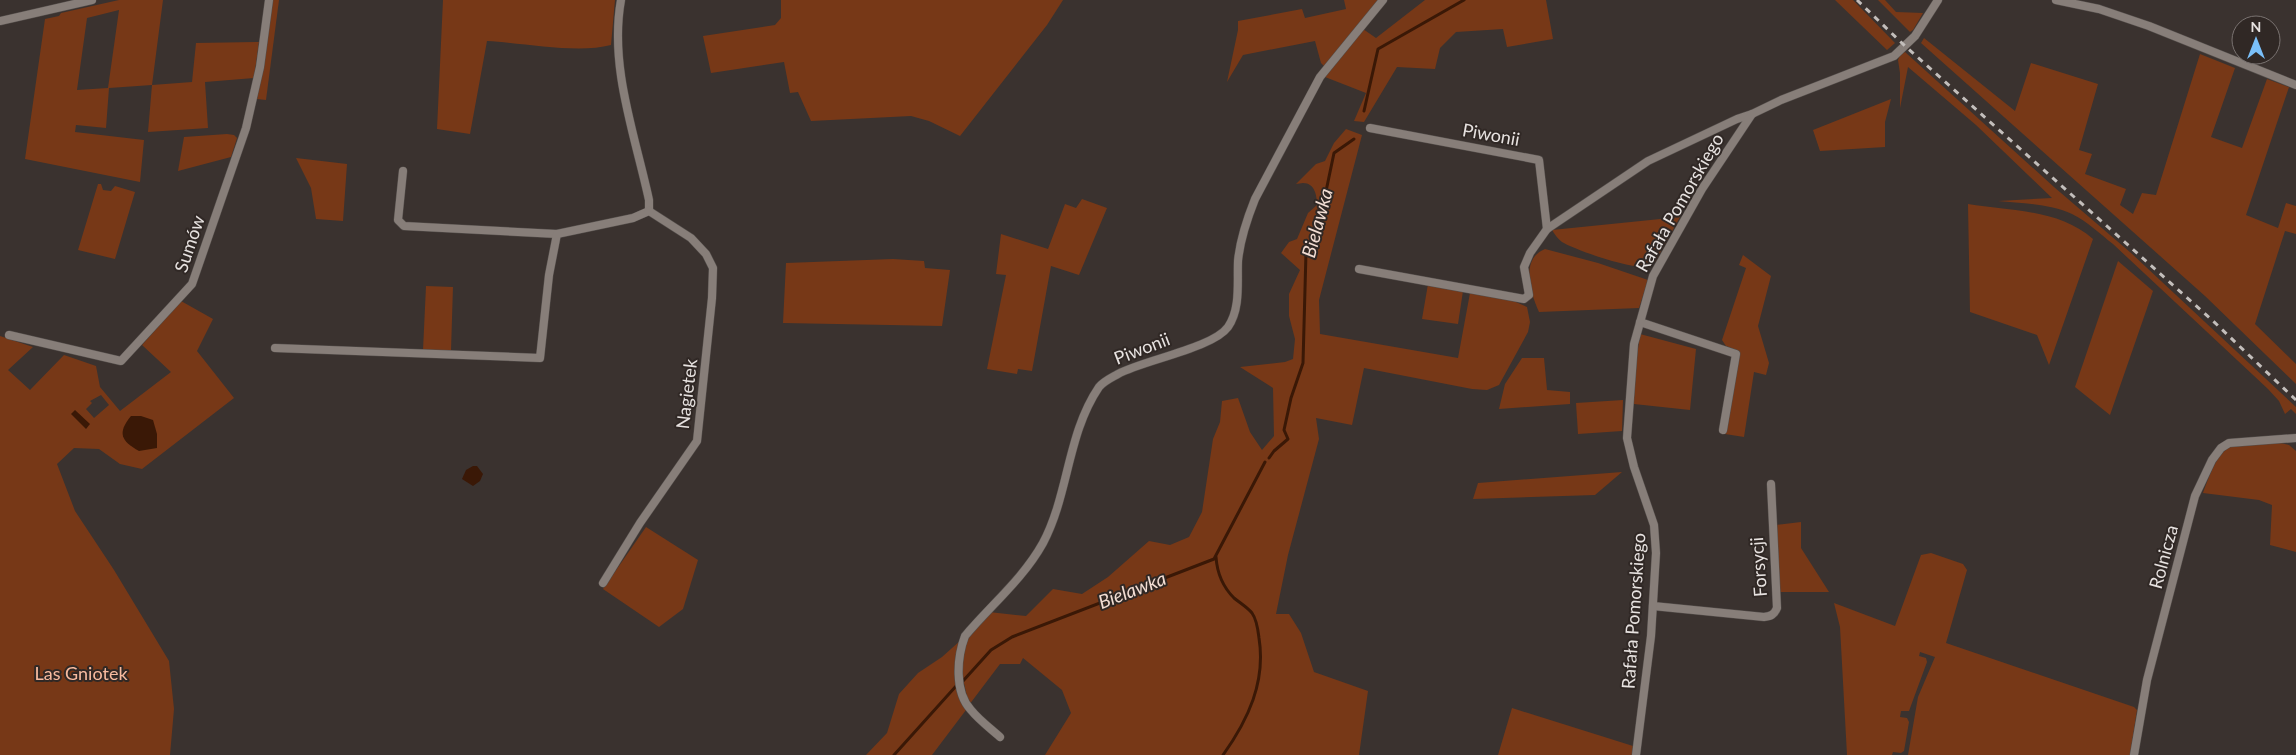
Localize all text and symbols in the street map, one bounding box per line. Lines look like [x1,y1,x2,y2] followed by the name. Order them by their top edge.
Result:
[2231,15,2281,65] north arrow
[2251,18,2261,35] text: N
[1461,118,1522,150] street label: Piwonii
[1630,129,1728,276] street label: Rafała Pomorskiego
[1296,186,1337,260] water label: Bielawka
[169,212,209,275] street label: Sumów
[1111,327,1173,369] street label: Piwonii
[671,357,701,430] street label: Nagietek
[2144,522,2182,591] street label: Rolnicza
[1617,532,1649,690] street label: Rafała Pomorskiego
[1745,536,1771,598] street label: Forsycji
[1095,566,1169,613] water label: Bielawka
[34,662,128,684] park label: Las Gniotek

